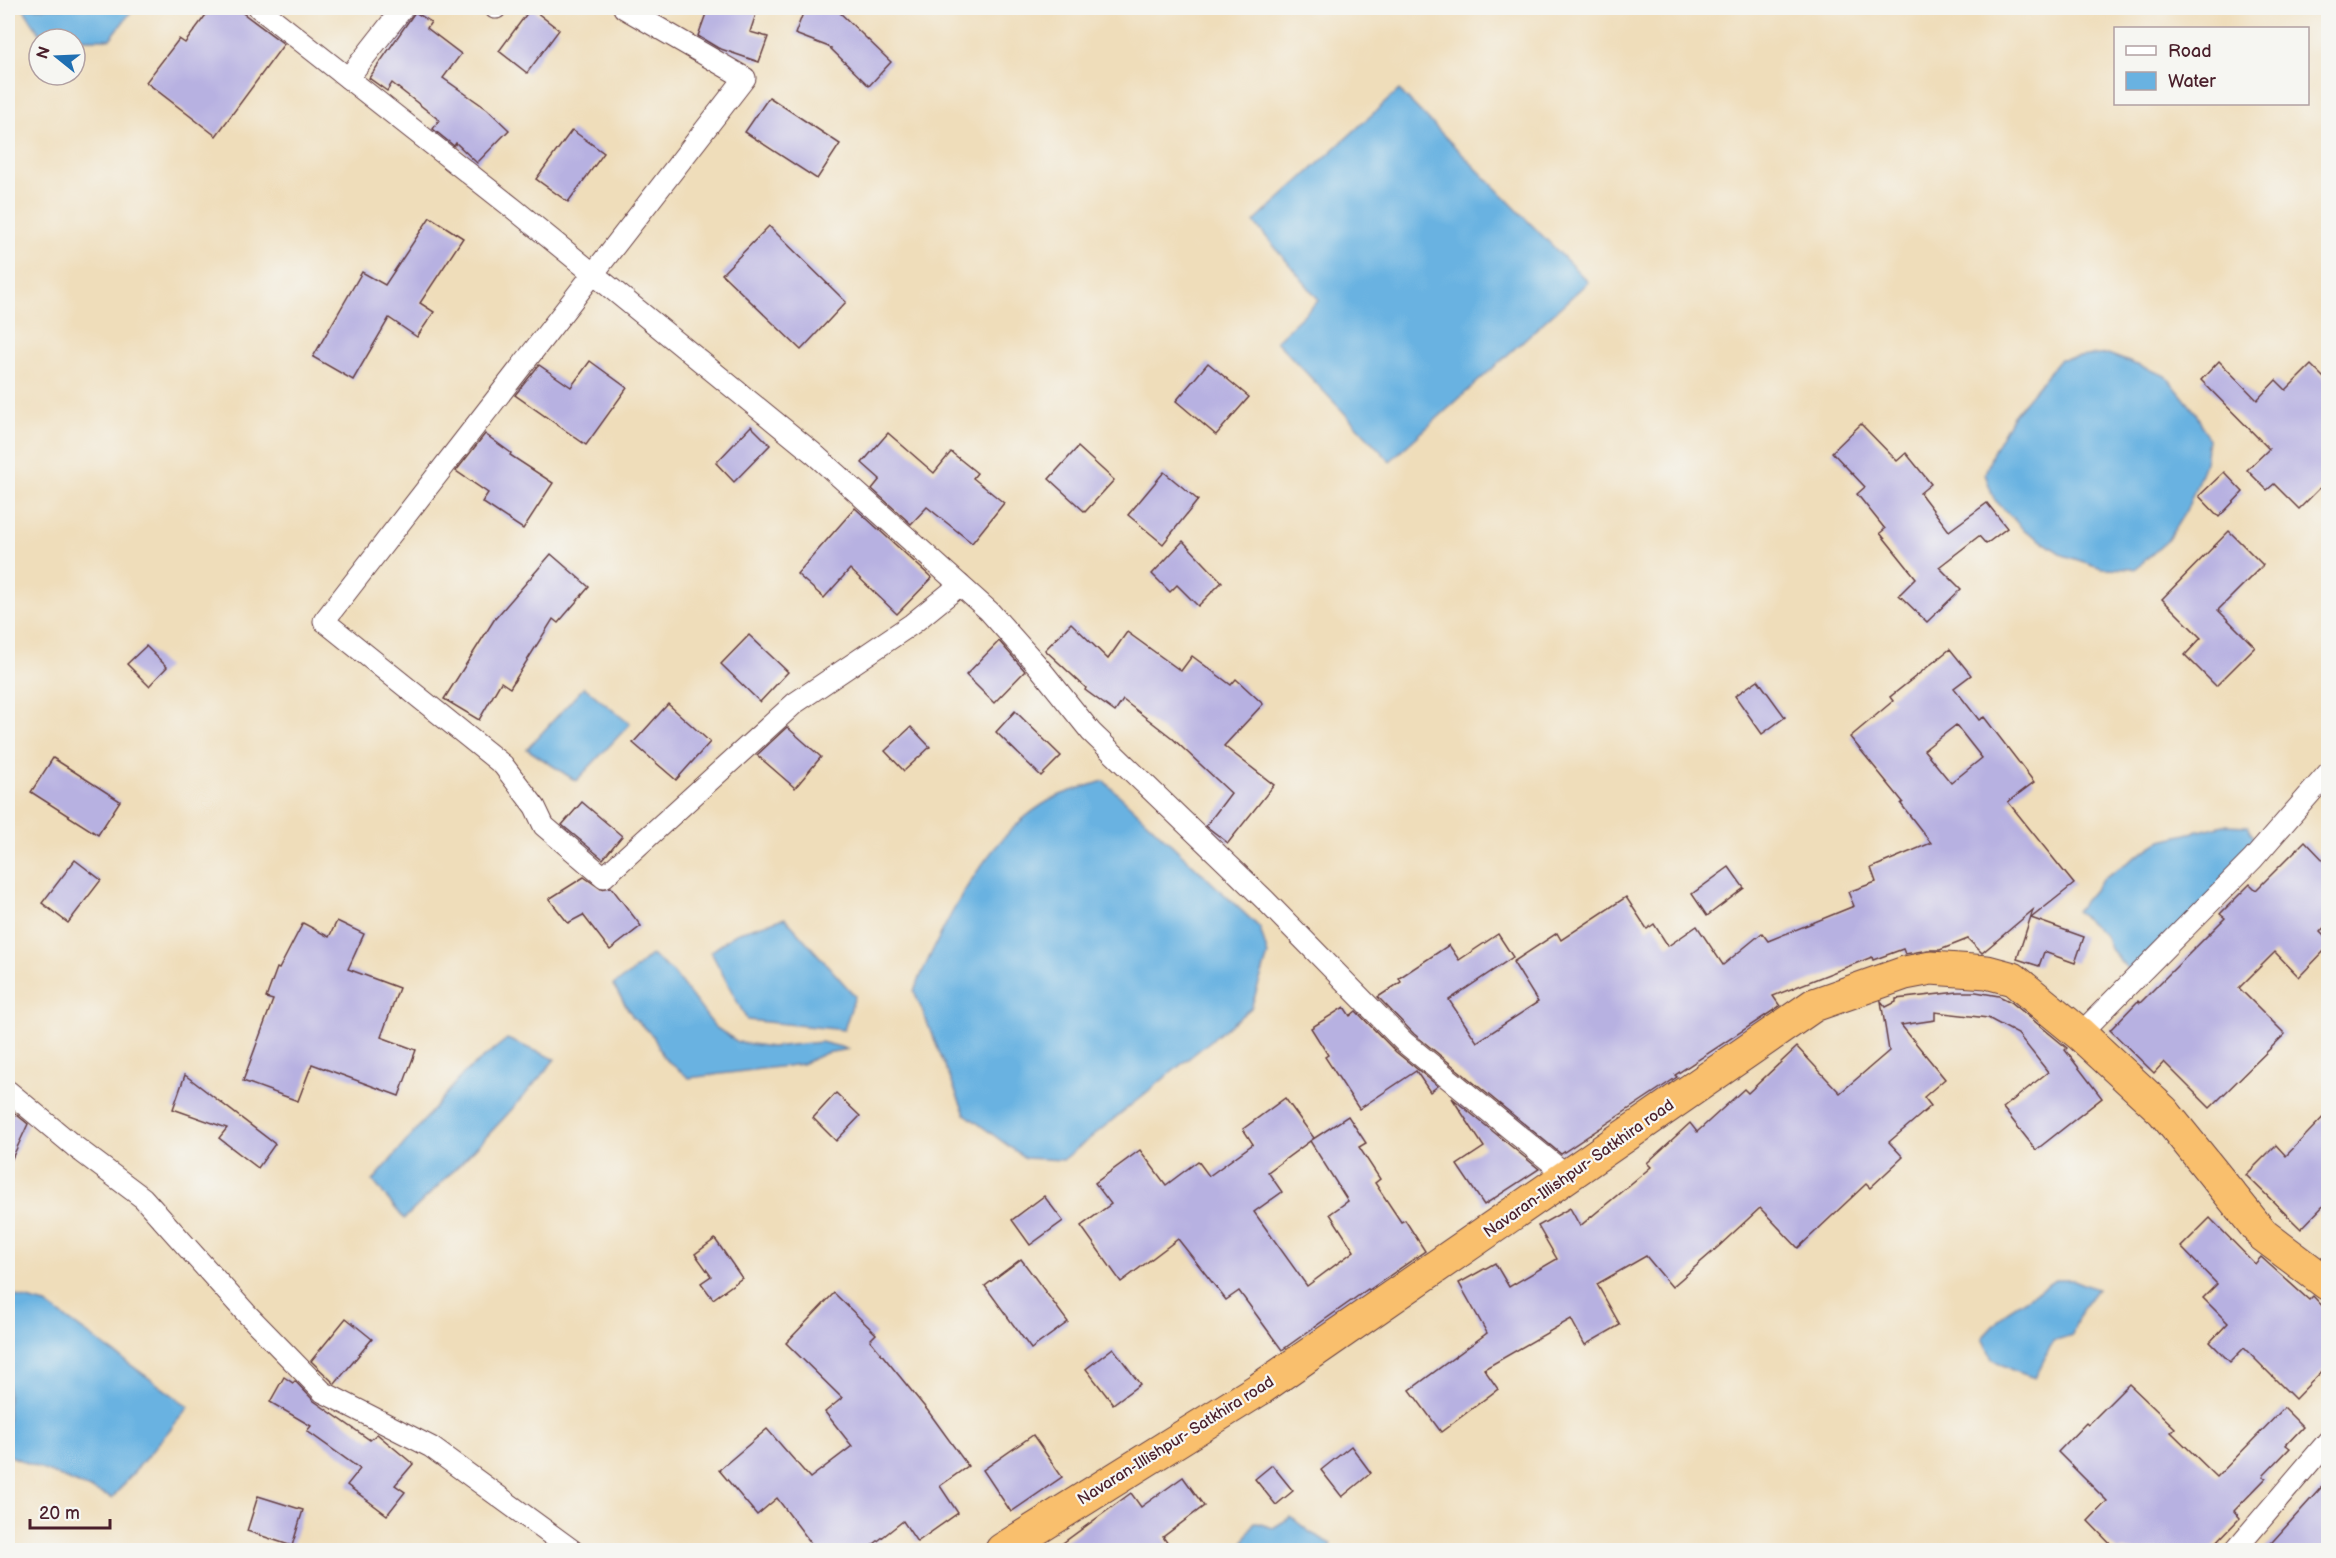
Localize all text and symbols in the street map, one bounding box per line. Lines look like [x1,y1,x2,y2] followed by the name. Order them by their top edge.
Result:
[27,27,87,87] north arrow
[2114,27,2309,105] legend
[2168,41,2212,62] text: Road
[33,44,55,61] text: N
[2168,71,2216,92] text: Water
[1480,1096,1678,1242] street label: Navaran-Illishpur- Satkhira road
[1074,1373,1278,1509] street label: Navaran-Illishpur- Satkhira road
[30,1492,110,1530] scale bar
[39,1503,80,1524] text: 20 m

